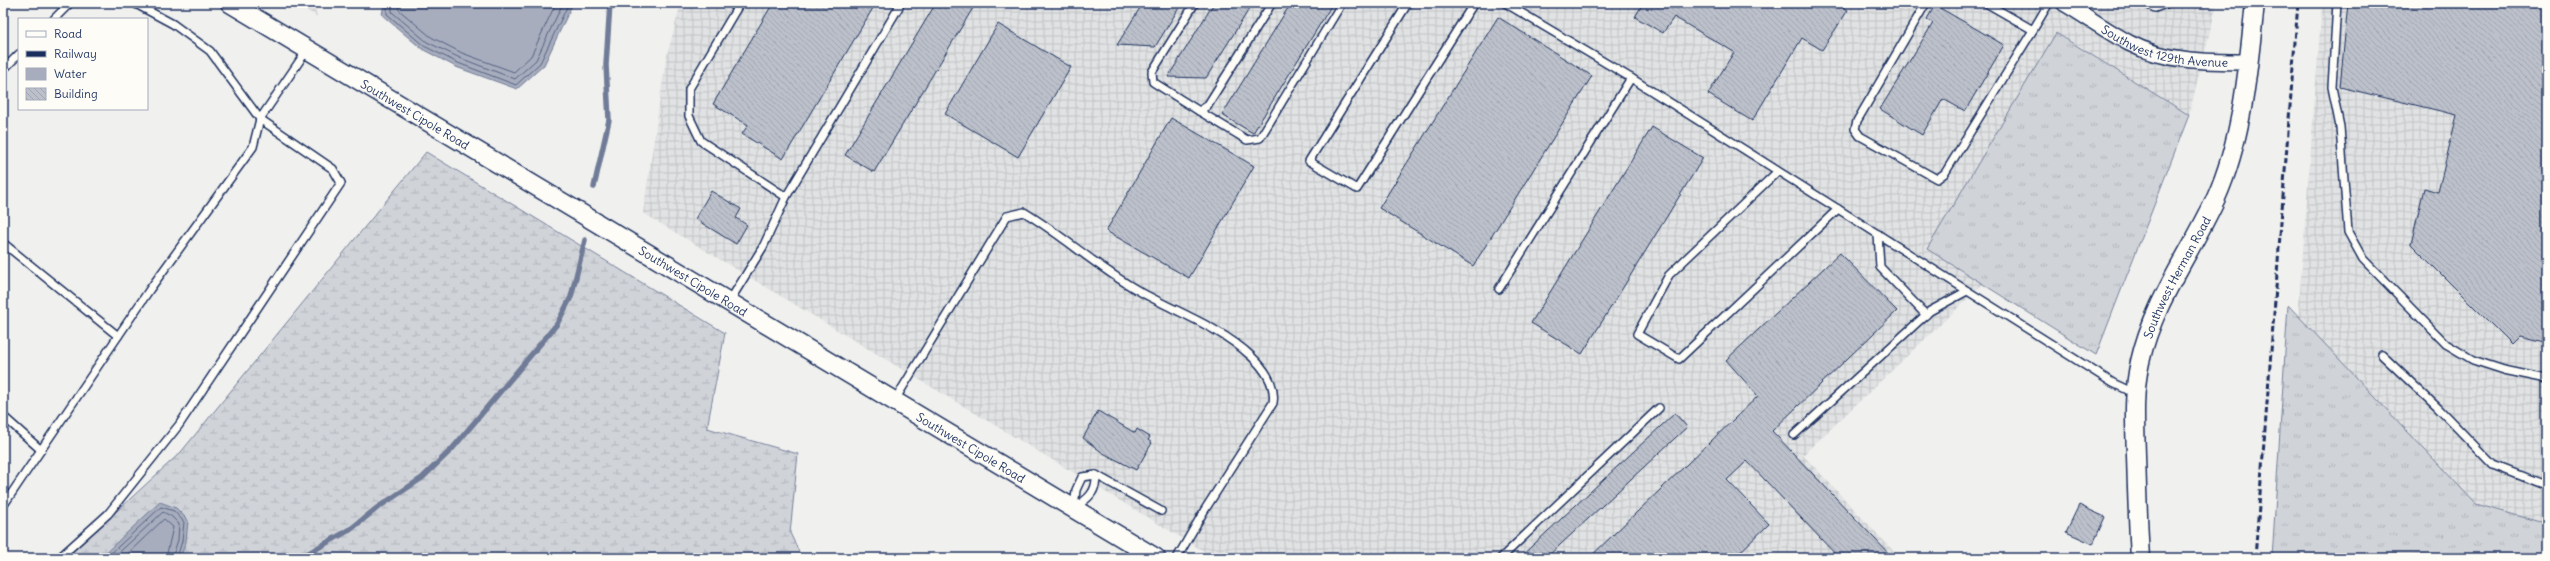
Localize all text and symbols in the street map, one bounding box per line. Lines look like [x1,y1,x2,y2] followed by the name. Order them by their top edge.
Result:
[18,18,148,110] legend
[2099,21,2228,69] street label: Southwest 129th Avenue
[54,26,82,41] text: Road
[54,46,97,61] text: Railway
[54,66,87,81] text: Water
[358,76,472,152] street label: Southwest Cipole Road
[54,86,98,101] text: Building
[2140,214,2213,340] street label: Southwest Herman Road
[636,242,750,319] street label: Southwest Cipole Road
[914,409,1028,485] street label: Southwest Cipole Road

